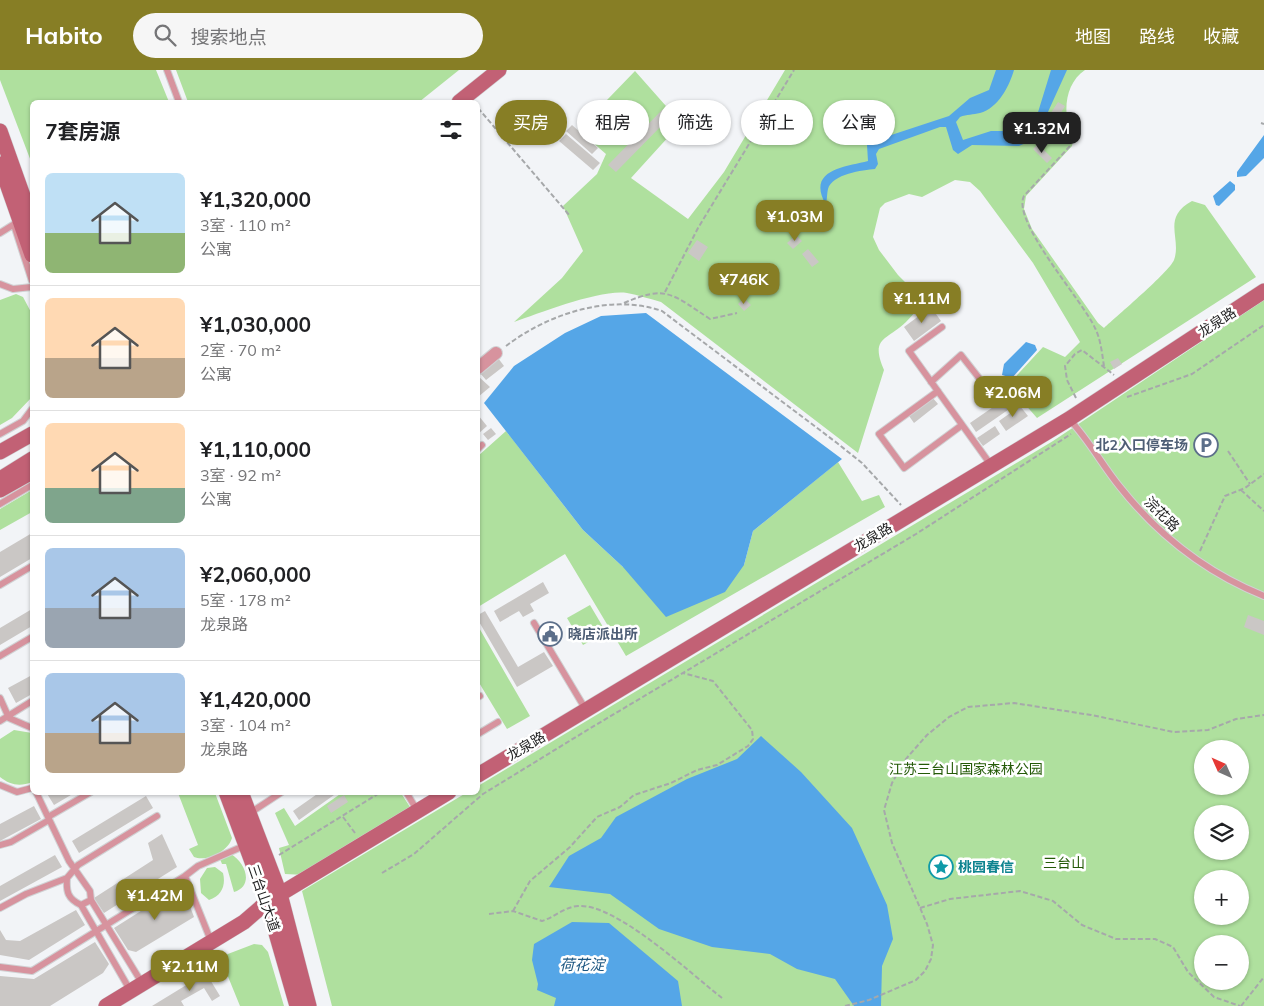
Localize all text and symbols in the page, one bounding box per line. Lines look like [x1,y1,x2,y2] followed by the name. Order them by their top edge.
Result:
[133,13,483,58] search box
[25,20,103,50] text: Habito
[151,21,179,49] icon: search
[191,25,267,49] text: 搜索地点
[1075,25,1111,48] text: 地图
[1139,25,1175,48] text: 路线
[1203,25,1239,48] text: 收藏
[495,100,567,145] chip: 买房
[577,100,649,145] chip: 租房
[659,100,731,145] chip: 筛选
[741,100,813,145] chip: 新上
[823,100,895,145] chip: 公寓
[1001,112,1083,154] pin: ¥1.32M
[437,116,465,144] icon: filters
[45,118,121,144] text: 7套房源
[1014,118,1070,138] text: ¥1.32M
[200,186,311,212] text: ¥1,320,000
[85,193,145,253] icon: home
[754,200,836,242] pin: ¥1.03M
[767,206,823,226] text: ¥1.03M
[200,215,291,235] text: 3室 · 110 m²
[200,239,232,259] text: 公寓
[709,262,779,305] pin: ¥746K
[719,269,769,289] text: ¥746K
[881,282,963,324] pin: ¥1.11M
[894,288,950,308] text: ¥1.11M
[1194,303,1240,341] street label: 龙泉路
[200,311,311,337] text: ¥1,030,000
[85,318,145,378] icon: home
[200,340,281,360] text: 2室 · 70 m²
[200,364,232,384] text: 公寓
[972,376,1054,418] pin: ¥2.06M
[985,382,1041,402] text: ¥2.06M
[1193,432,1219,458] parking icon: 北2入口停车场
[200,436,311,462] text: ¥1,110,000
[1096,436,1188,454] place label: 北2入口停车场
[85,443,145,503] icon: home
[200,465,281,485] text: 3室 · 92 m²
[200,489,232,509] text: 公寓
[1141,493,1183,535] street label: 浣花路
[850,518,896,556] street label: 龙泉路
[200,561,311,587] text: ¥2,060,000
[85,568,145,628] icon: home
[200,590,291,610] text: 5室 · 178 m²
[200,614,248,634] text: 龙泉路
[537,621,563,647] public building icon: 晓店派出所
[568,625,638,643] place label: 晓店派出所
[200,686,311,712] text: ¥1,420,000
[85,693,145,753] icon: home
[200,715,291,735] text: 3室 · 104 m²
[503,727,549,765] street label: 龙泉路
[200,739,248,759] text: 龙泉路
[1194,740,1249,795] north arrow
[1194,740,1249,990] map controls
[889,760,1043,778] park label: 江苏三台山国家森林公园
[1194,805,1249,860] button: layers
[928,854,954,880] place icon: 桃园春信
[1043,854,1085,872] park label: 三台山
[958,858,1014,876] place label: 桃园春信
[244,862,284,934] street label: 三台山大道
[1194,870,1249,925] button: +
[114,878,196,921] pin: ¥1.42M
[127,885,183,905] text: ¥1.42M
[1194,935,1249,990] button: −
[149,950,231,992] pin: ¥2.11M
[559,955,606,974] water label: 荷花淀
[162,956,218,976] text: ¥2.11M

